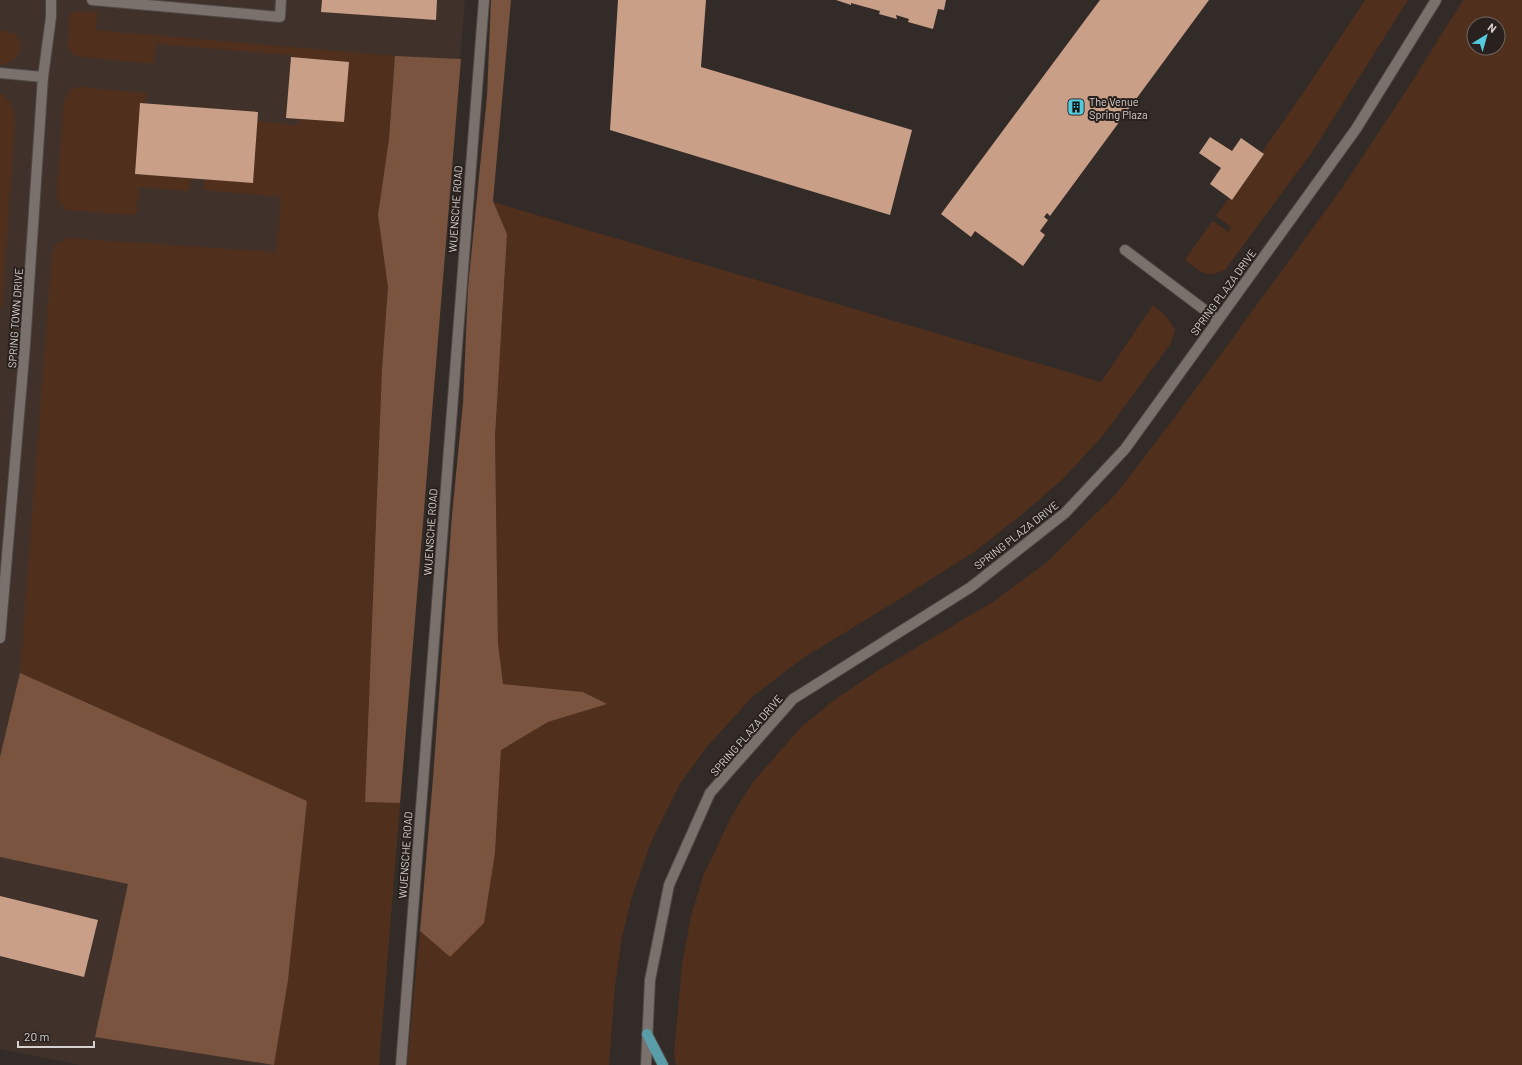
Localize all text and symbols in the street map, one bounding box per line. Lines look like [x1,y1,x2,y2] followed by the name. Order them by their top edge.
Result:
[1466,16,1506,56] north arrow
[1485,20,1499,35] text: N
[1089,95,1148,121] place label: The Venue Spring Plaza
[1066,97,1086,117] building icon: The Venue Spring Plaza
[445,165,465,253] street label: WUENSCHE ROAD
[1187,246,1259,338] street label: SPRING PLAZA DRIVE
[5,267,25,368] street label: SPRING TOWN DRIVE
[420,488,440,576] street label: WUENSCHE ROAD
[971,498,1061,572] street label: SPRING PLAZA DRIVE
[707,691,785,778] street label: SPRING PLAZA DRIVE
[395,811,415,899] street label: WUENSCHE ROAD
[18,1023,94,1049] scale bar
[24,1029,50,1043] text: 20 m

